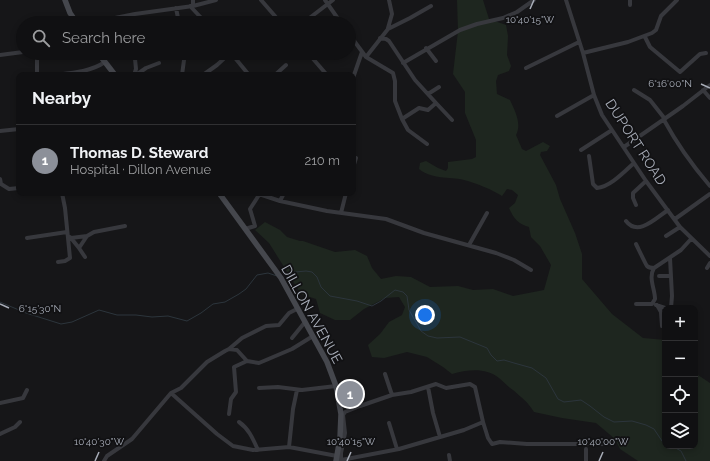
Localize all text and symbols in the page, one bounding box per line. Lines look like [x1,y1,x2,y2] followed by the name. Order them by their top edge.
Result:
[506,14,555,25] text: 10°40'15"W
[16,16,356,60] search box
[30,27,52,49] icon: search
[62,29,145,47] text: Search here
[648,78,692,89] text: 6°16'00"N
[32,88,91,108] text: Nearby
[602,96,670,188] street label: DUPORT ROAD
[70,144,208,162] text: Thomas D. Steward
[42,153,48,168] text: 1
[304,153,340,168] text: 210 m
[70,162,211,177] text: Hospital · Dillon Avenue
[278,262,346,366] street label: DILLON AVENUE
[19,303,61,314] text: 6°15'30"N
[415,305,435,325] your location
[662,305,698,449] map controls
[662,305,698,341] button: +
[662,341,698,377] button: −
[662,377,698,413] button: locate
[337,379,363,409] pin: 1
[662,413,698,449] button: layers
[74,436,125,447] text: 10°40'30"W
[327,436,376,447] text: 10°40'15"W
[577,436,629,447] text: 10°40'00"W

